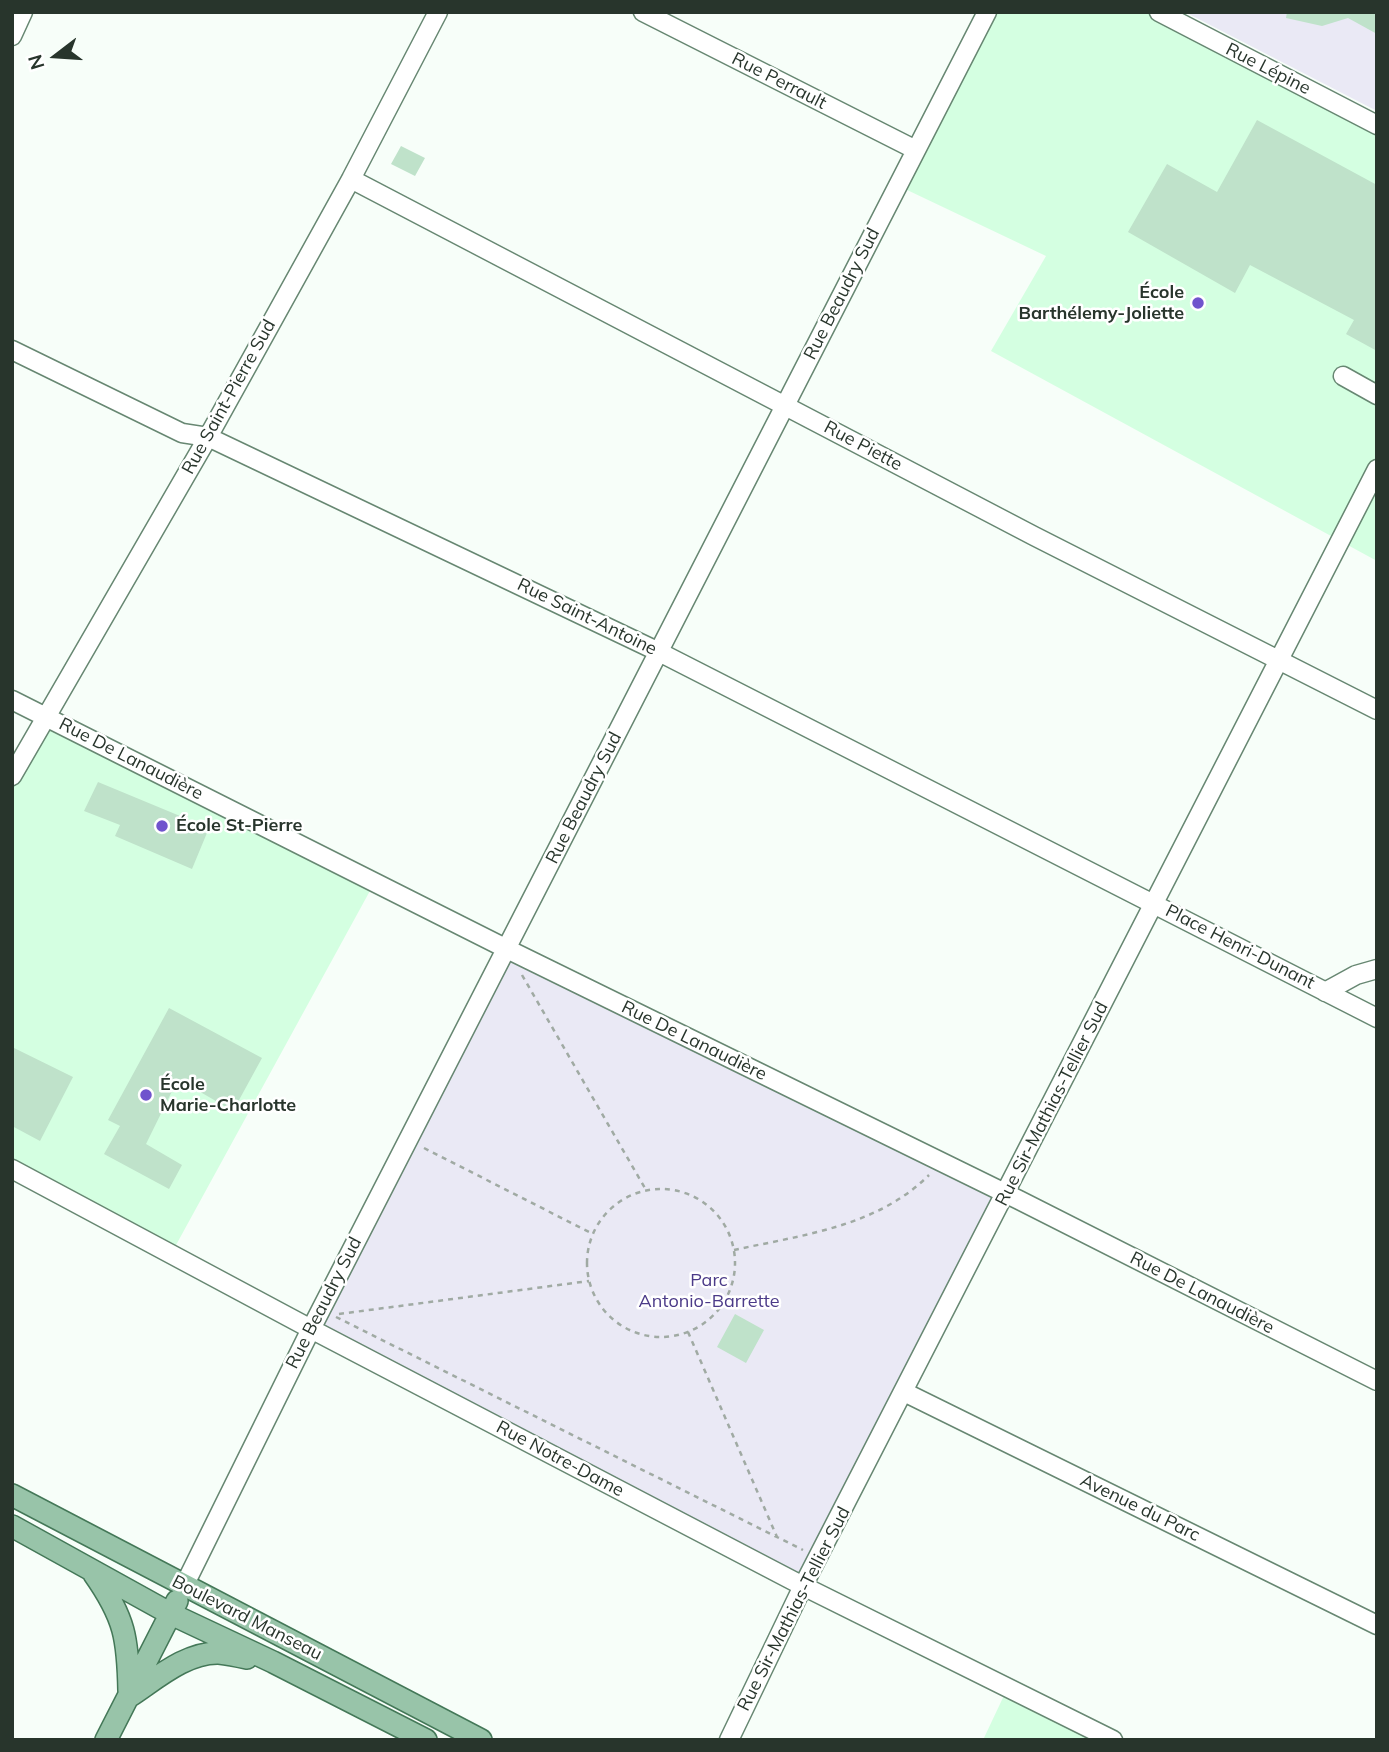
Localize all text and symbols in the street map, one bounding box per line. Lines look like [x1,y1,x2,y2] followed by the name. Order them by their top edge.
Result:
[21,21,91,91] north arrow
[1222,38,1314,100] street label: Rue Lépine
[728,48,830,114] street label: Rue Perrault
[22,52,49,73] text: N
[799,224,885,364] street label: Rue Beaudry Sud
[1019,282,1184,324] place label: École Barthélemy-Joliette
[1190,295,1206,311] marker: École Barthélemy-Joliette
[177,316,281,478] street label: Rue Saint-Pierre Sud
[820,416,906,476] street label: Rue Piette
[514,574,660,660] street label: Rue Saint-Antoine
[55,713,207,805] street label: Rue De Lanaudière
[541,728,627,868] street label: Rue Beaudry Sud
[176,815,302,837] place label: École St-Pierre
[154,818,170,834] marker: École St-Pierre
[1162,900,1318,994] street label: Place Henri-Dunant
[618,997,770,1085] street label: Rue De Lanaudière
[991,998,1113,1210] street label: Rue Sir-Mathias-Tellier Sud
[160,1074,296,1116] place label: École Marie-Charlotte
[138,1087,154,1103] marker: École Marie-Charlotte
[281,1233,367,1373] street label: Rue Beaudry Sud
[1126,1247,1278,1339] street label: Rue De Lanaudière
[638,1270,780,1312] park label: Parc Antonio-Barrette
[493,1416,627,1502] street label: Rue Notre-Dame
[1077,1470,1203,1546] street label: Avenue du Parc
[733,1503,855,1715] street label: Rue Sir-Mathias-Tellier Sud
[168,1571,326,1665] street label: Boulevard Manseau

